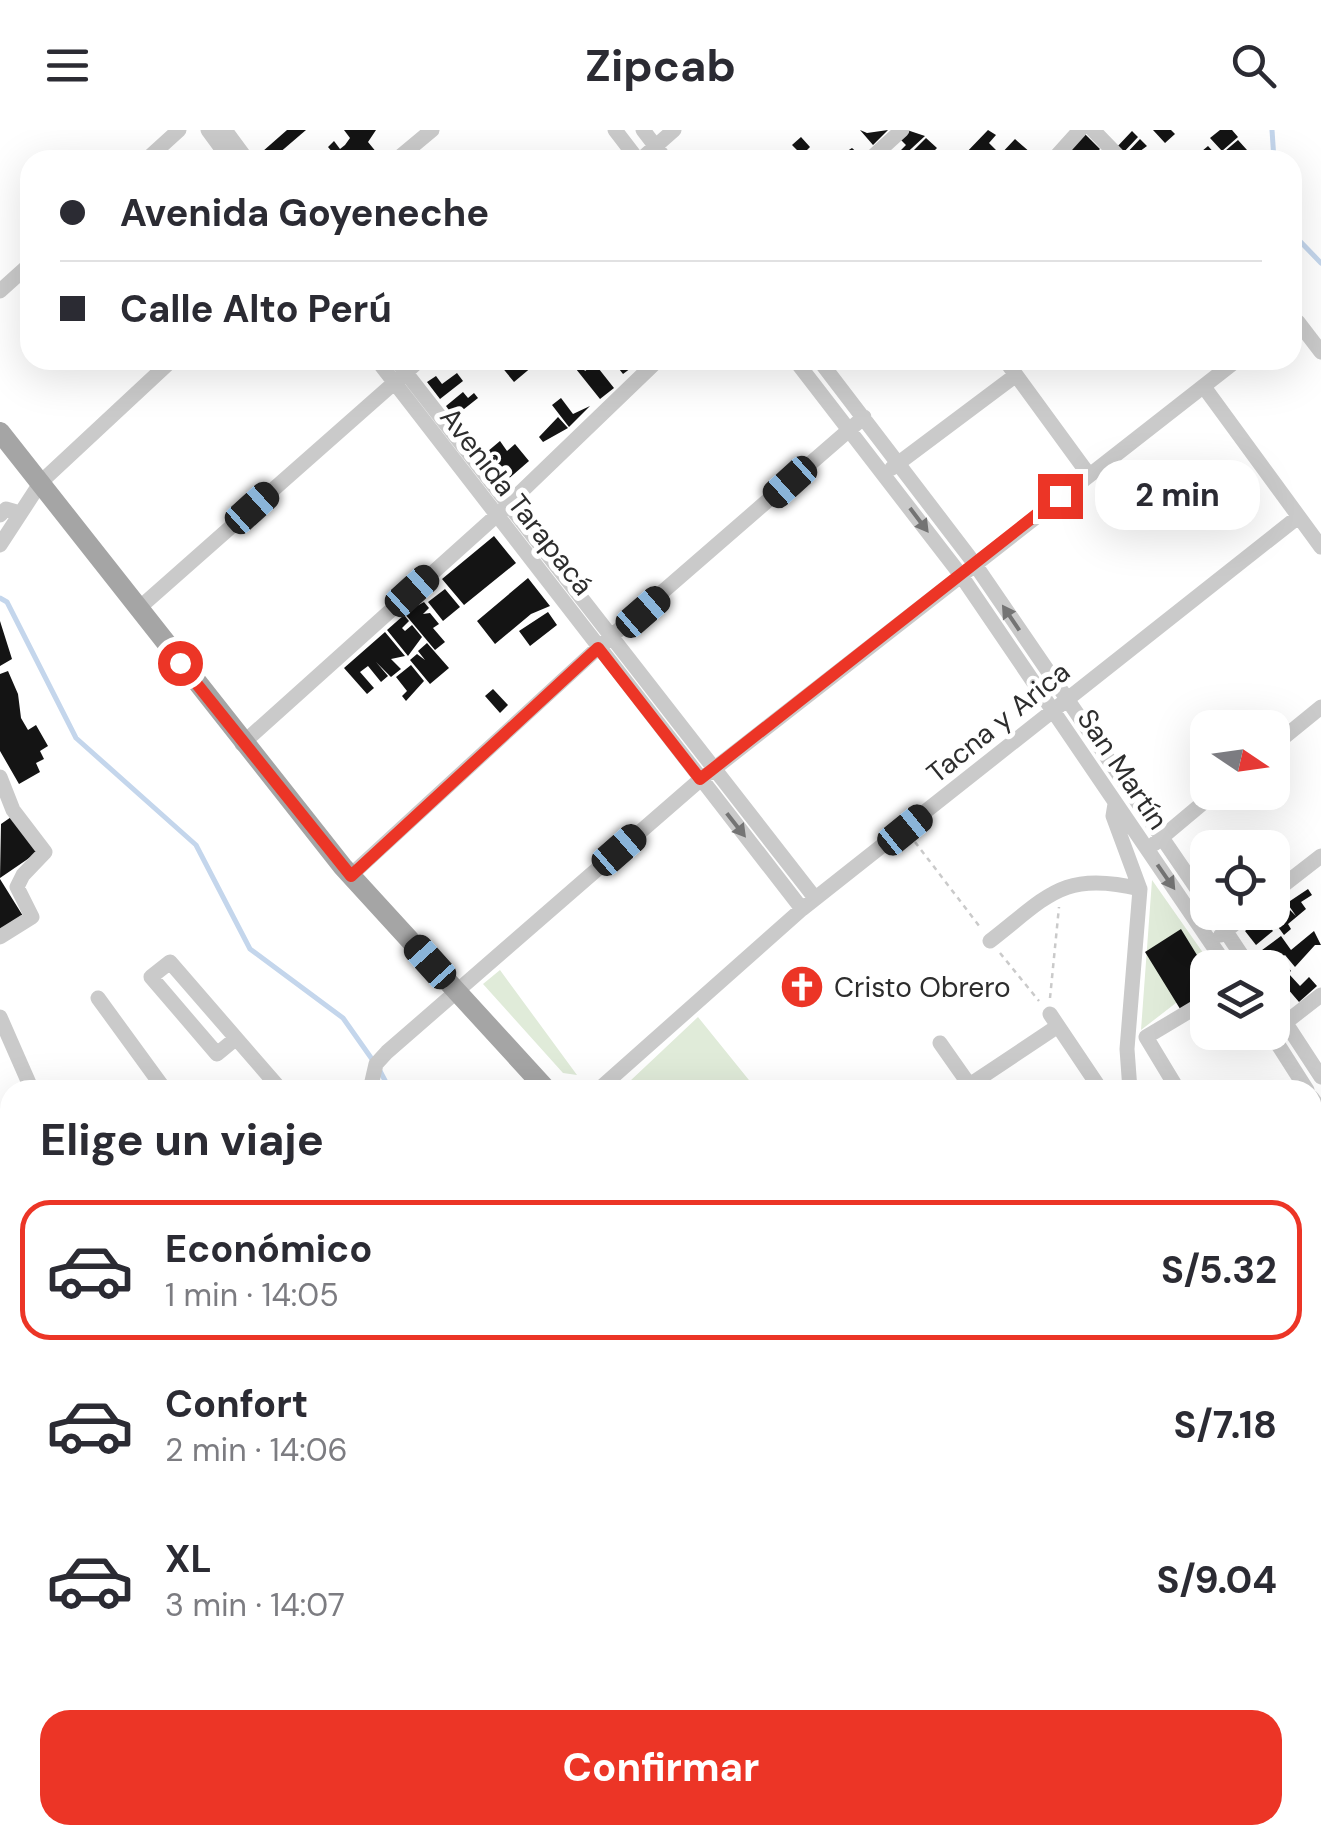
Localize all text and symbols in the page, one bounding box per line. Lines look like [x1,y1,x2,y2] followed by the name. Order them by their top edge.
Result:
[585,36,736,95] text: Zipcab
[40,38,95,93] icon: menu
[1226,38,1281,93] icon: search
[120,188,489,238] text: Avenida Goyeneche
[120,284,392,334] text: Calle Alto Perú
[432,400,602,603] street label: Avenida Tarapacá
[758,451,822,513] car
[1095,461,1260,531] callout: 2 min
[1038,474,1083,519] route end
[1135,474,1220,516] text: 2 min
[220,477,284,539] car
[909,507,928,533] one-way arrow
[380,560,444,622] car
[611,581,675,643] car
[1002,605,1021,631] one-way arrow
[158,641,203,686] route start
[919,653,1077,791] street label: Tacna y Arica
[1069,702,1176,837] street label: San Martín
[1190,710,1290,810] north arrow
[1190,710,1290,1050] map controls
[872,799,938,861] car
[726,812,746,838] one-way arrow
[587,819,651,881] car
[1190,830,1290,930] button: locate
[1156,864,1175,890] one-way arrow
[399,930,461,994] car
[1190,950,1290,1050] button: layers
[779,964,825,1010] church icon: Cristo Obrero
[834,969,1011,1006] place label: Cristo Obrero
[40,1110,324,1169] text: Elige un viaje
[165,1224,372,1274] text: Económico
[45,1225,135,1315] icon: car
[1161,1245,1277,1295] text: S/5.32
[165,1274,339,1316] text: 1 min · 14:05
[165,1379,308,1429] text: Confort
[45,1380,135,1470] icon: car
[1173,1400,1277,1450] text: S/7.18
[165,1429,348,1471] text: 2 min · 14:06
[165,1534,212,1584] text: XL
[45,1535,135,1625] icon: car
[1157,1555,1277,1605] text: S/9.04
[165,1584,345,1626] text: 3 min · 14:07
[40,1710,1282,1825] button: Confirmar

